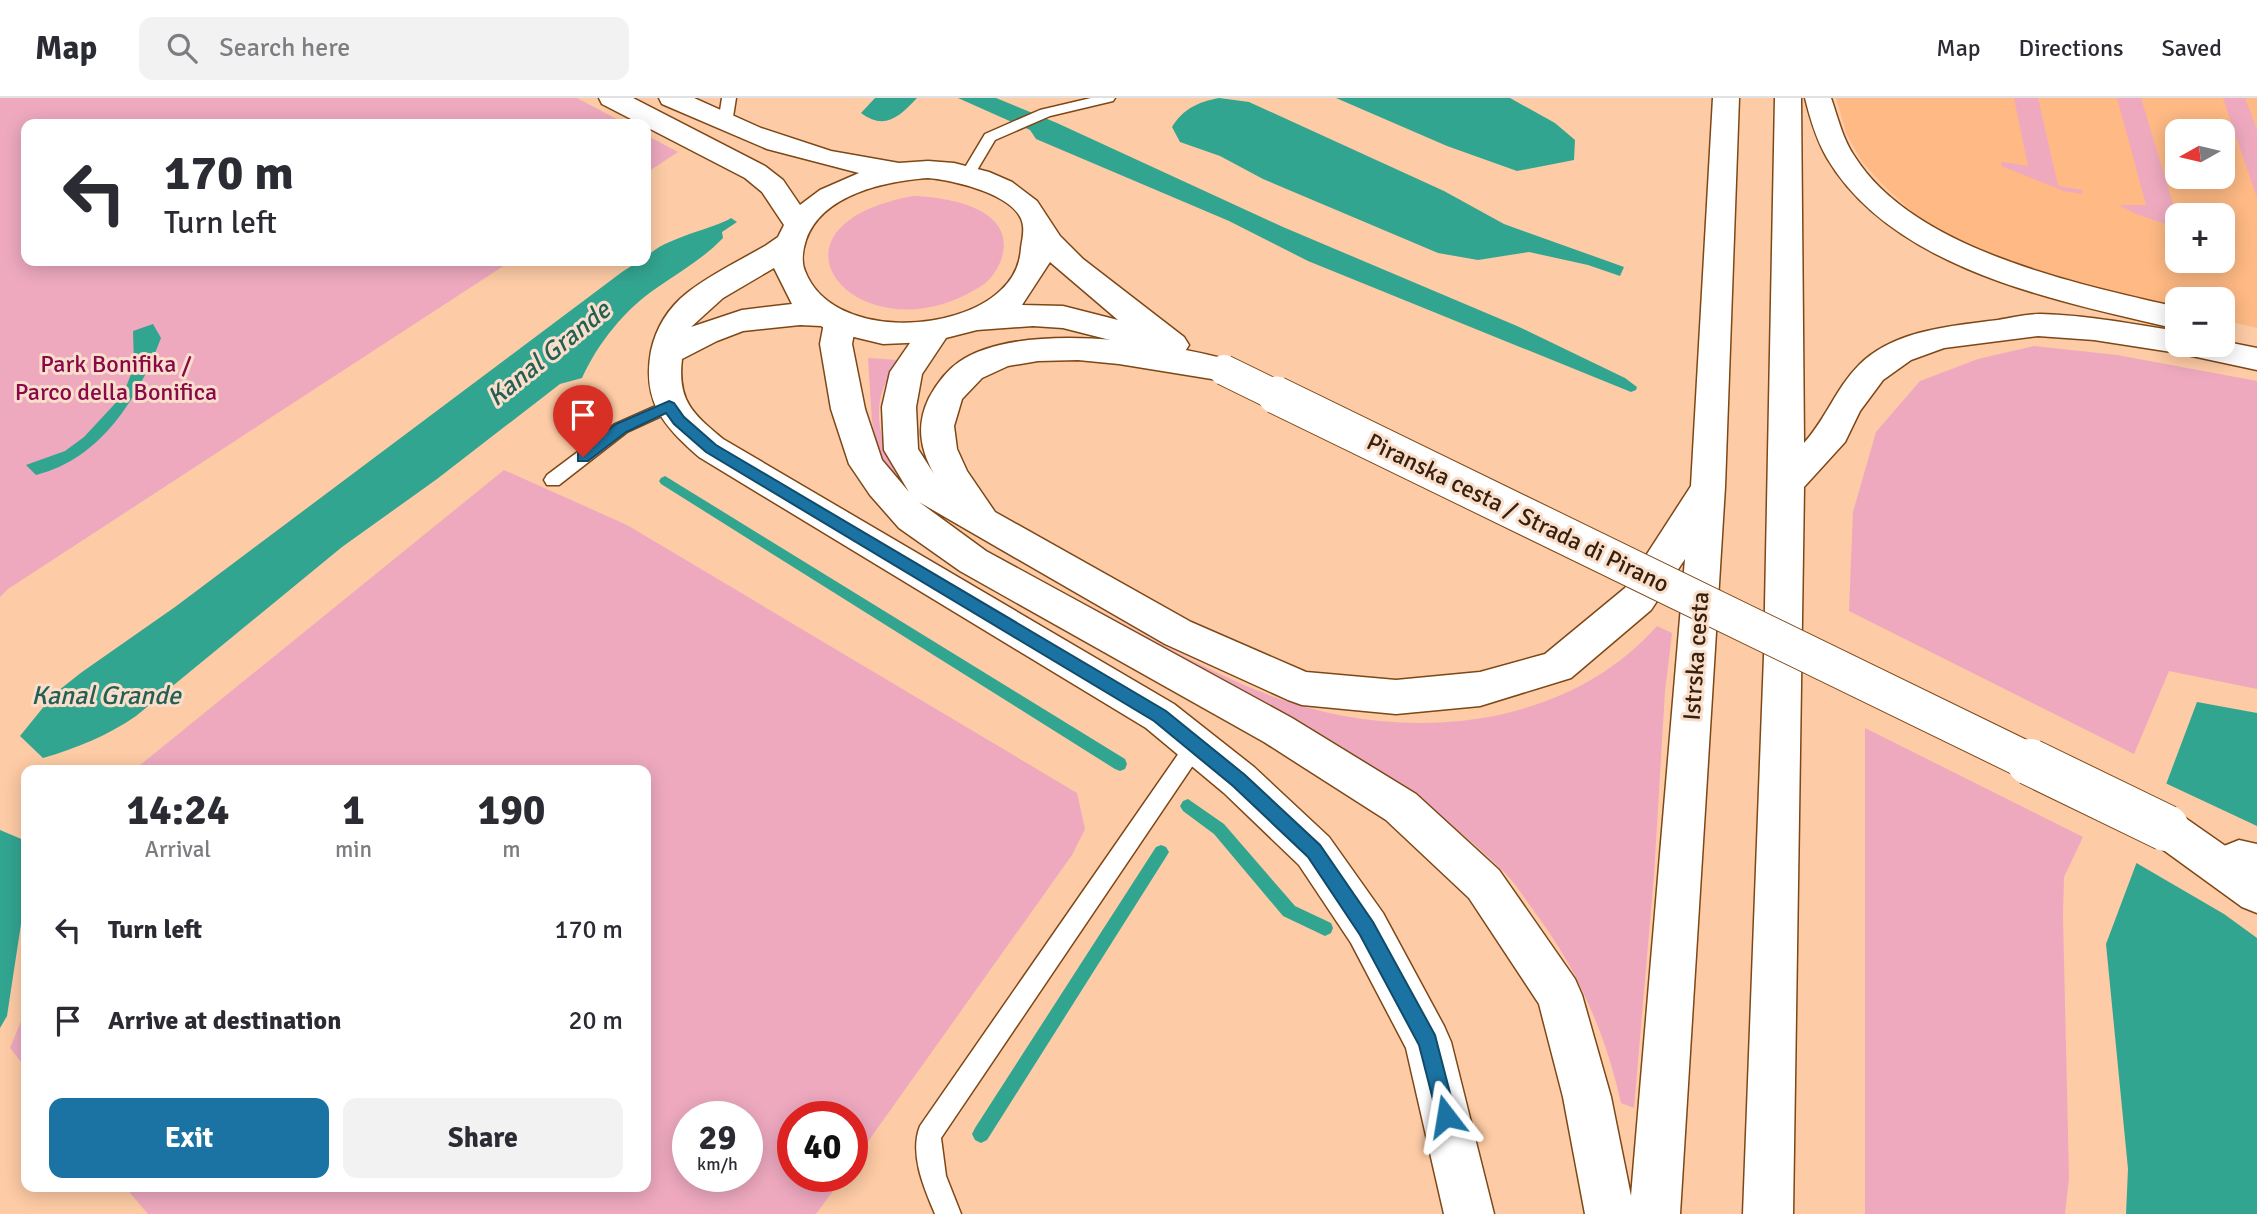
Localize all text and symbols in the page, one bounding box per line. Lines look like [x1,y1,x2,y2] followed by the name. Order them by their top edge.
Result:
[139,17,629,80] search box
[35,28,97,69] text: Map
[163,29,201,67] icon: search
[219,32,350,64] text: Search here
[1936,33,1981,63] text: Map
[2019,33,2124,63] text: Directions
[2162,33,2222,63] text: Saved
[2165,119,2235,189] north arrow
[2165,119,2235,357] map controls
[164,143,294,203] text: 170 m
[49,147,140,238] icon: left
[164,203,277,242] text: Turn left
[2165,203,2235,273] button: +
[2165,287,2235,357] button: −
[481,293,619,414] water label: Kanal Grande
[15,349,217,407] park label: Park Bonifika / Parco della Bonifica
[553,385,613,457] pin
[564,396,602,434] icon: arrive
[1362,427,1674,599] street label: Piranska cesta / Strada di Pirano
[1677,591,1715,721] street label: Istrska cesta
[31,680,183,712] water label: Kanal Grande
[126,785,230,836] text: 14:24
[342,785,365,836] text: 1
[477,785,546,836] text: 190
[145,835,211,864] text: Arrival
[335,835,372,864] text: min
[502,835,521,864] text: m
[49,911,87,949] icon: left
[108,914,202,946] text: Turn left
[554,914,623,946] text: 170 m
[49,1002,87,1040] icon: arrive
[108,1005,341,1037] text: Arrive at destination
[568,1005,623,1037] text: 20 m
[1409,1079,1483,1153] position arrow
[49,1098,329,1178] button: Exit
[343,1098,623,1178] button: Share
[777,1101,868,1192] speed limit sign: 40
[699,1116,736,1159] text: 29
[697,1153,738,1175] text: km/h

